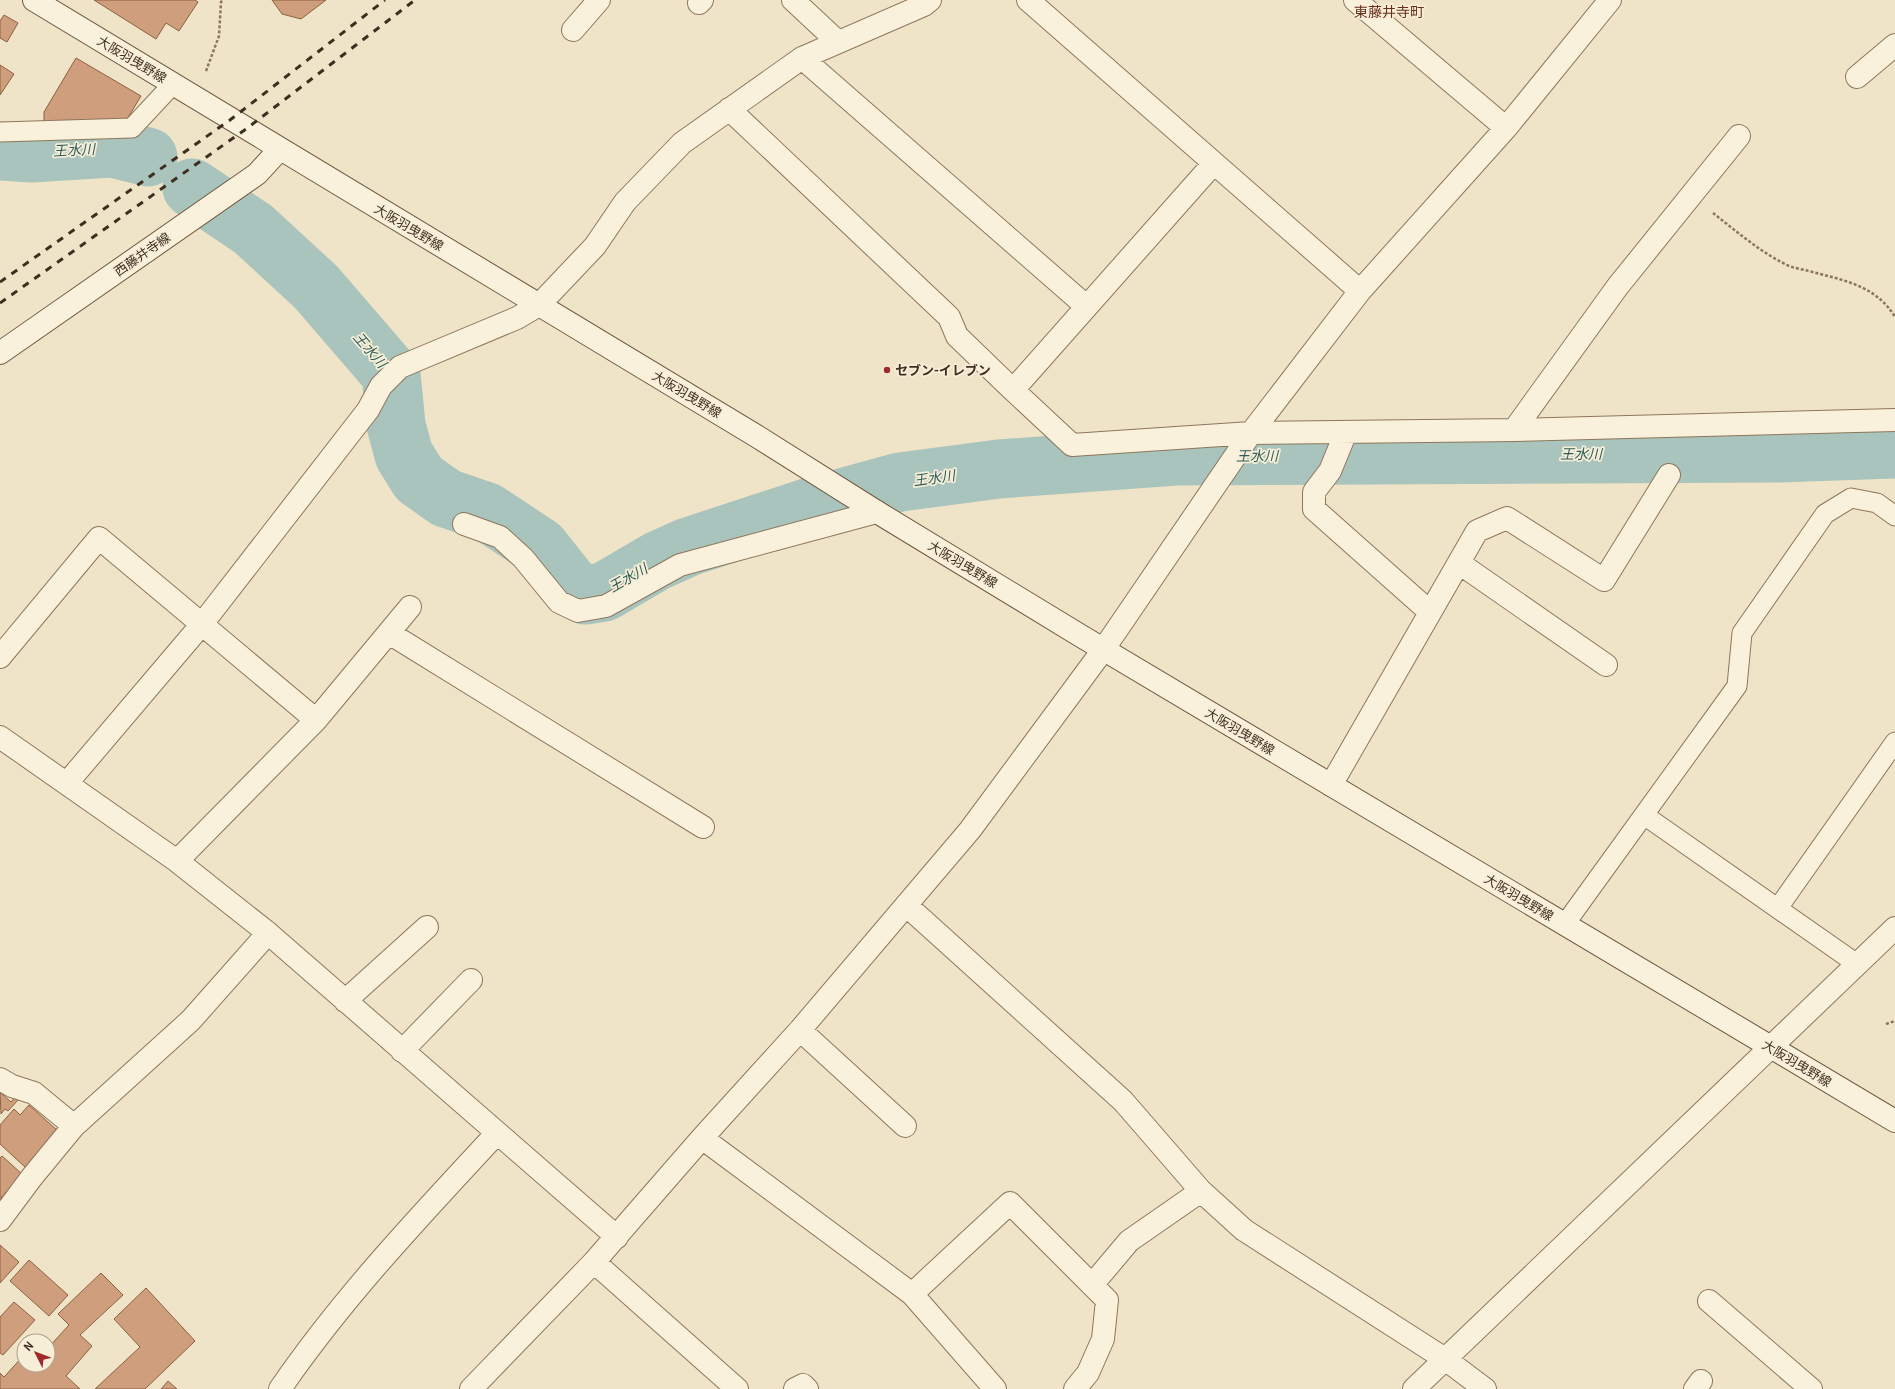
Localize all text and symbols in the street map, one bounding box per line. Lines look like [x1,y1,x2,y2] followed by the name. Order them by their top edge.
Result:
[1354,1,1424,21] district label: 東藤井寺町
[94,30,171,87] street label: 大阪羽曳野線
[52,138,97,160] water label: 王水川
[371,198,448,255] street label: 大阪羽曳野線
[110,227,174,280] street label: 西藤井寺線
[349,327,393,373] water label: 王水川
[895,360,991,379] place label: セブン-イレブン
[649,365,726,422] street label: 大阪羽曳野線
[882,365,892,375] marker: セブン-イレブン
[1560,443,1604,463] water label: 王水川
[1236,445,1280,465] water label: 王水川
[912,464,958,490] water label: 王水川
[925,535,1002,592] street label: 大阪羽曳野線
[604,557,652,596] water label: 王水川
[1202,702,1279,759] street label: 大阪羽曳野線
[1481,868,1558,925] street label: 大阪羽曳野線
[1759,1034,1836,1091] street label: 大阪羽曳野線
[16,1333,56,1373] north arrow
[19,1337,37,1354] text: N

